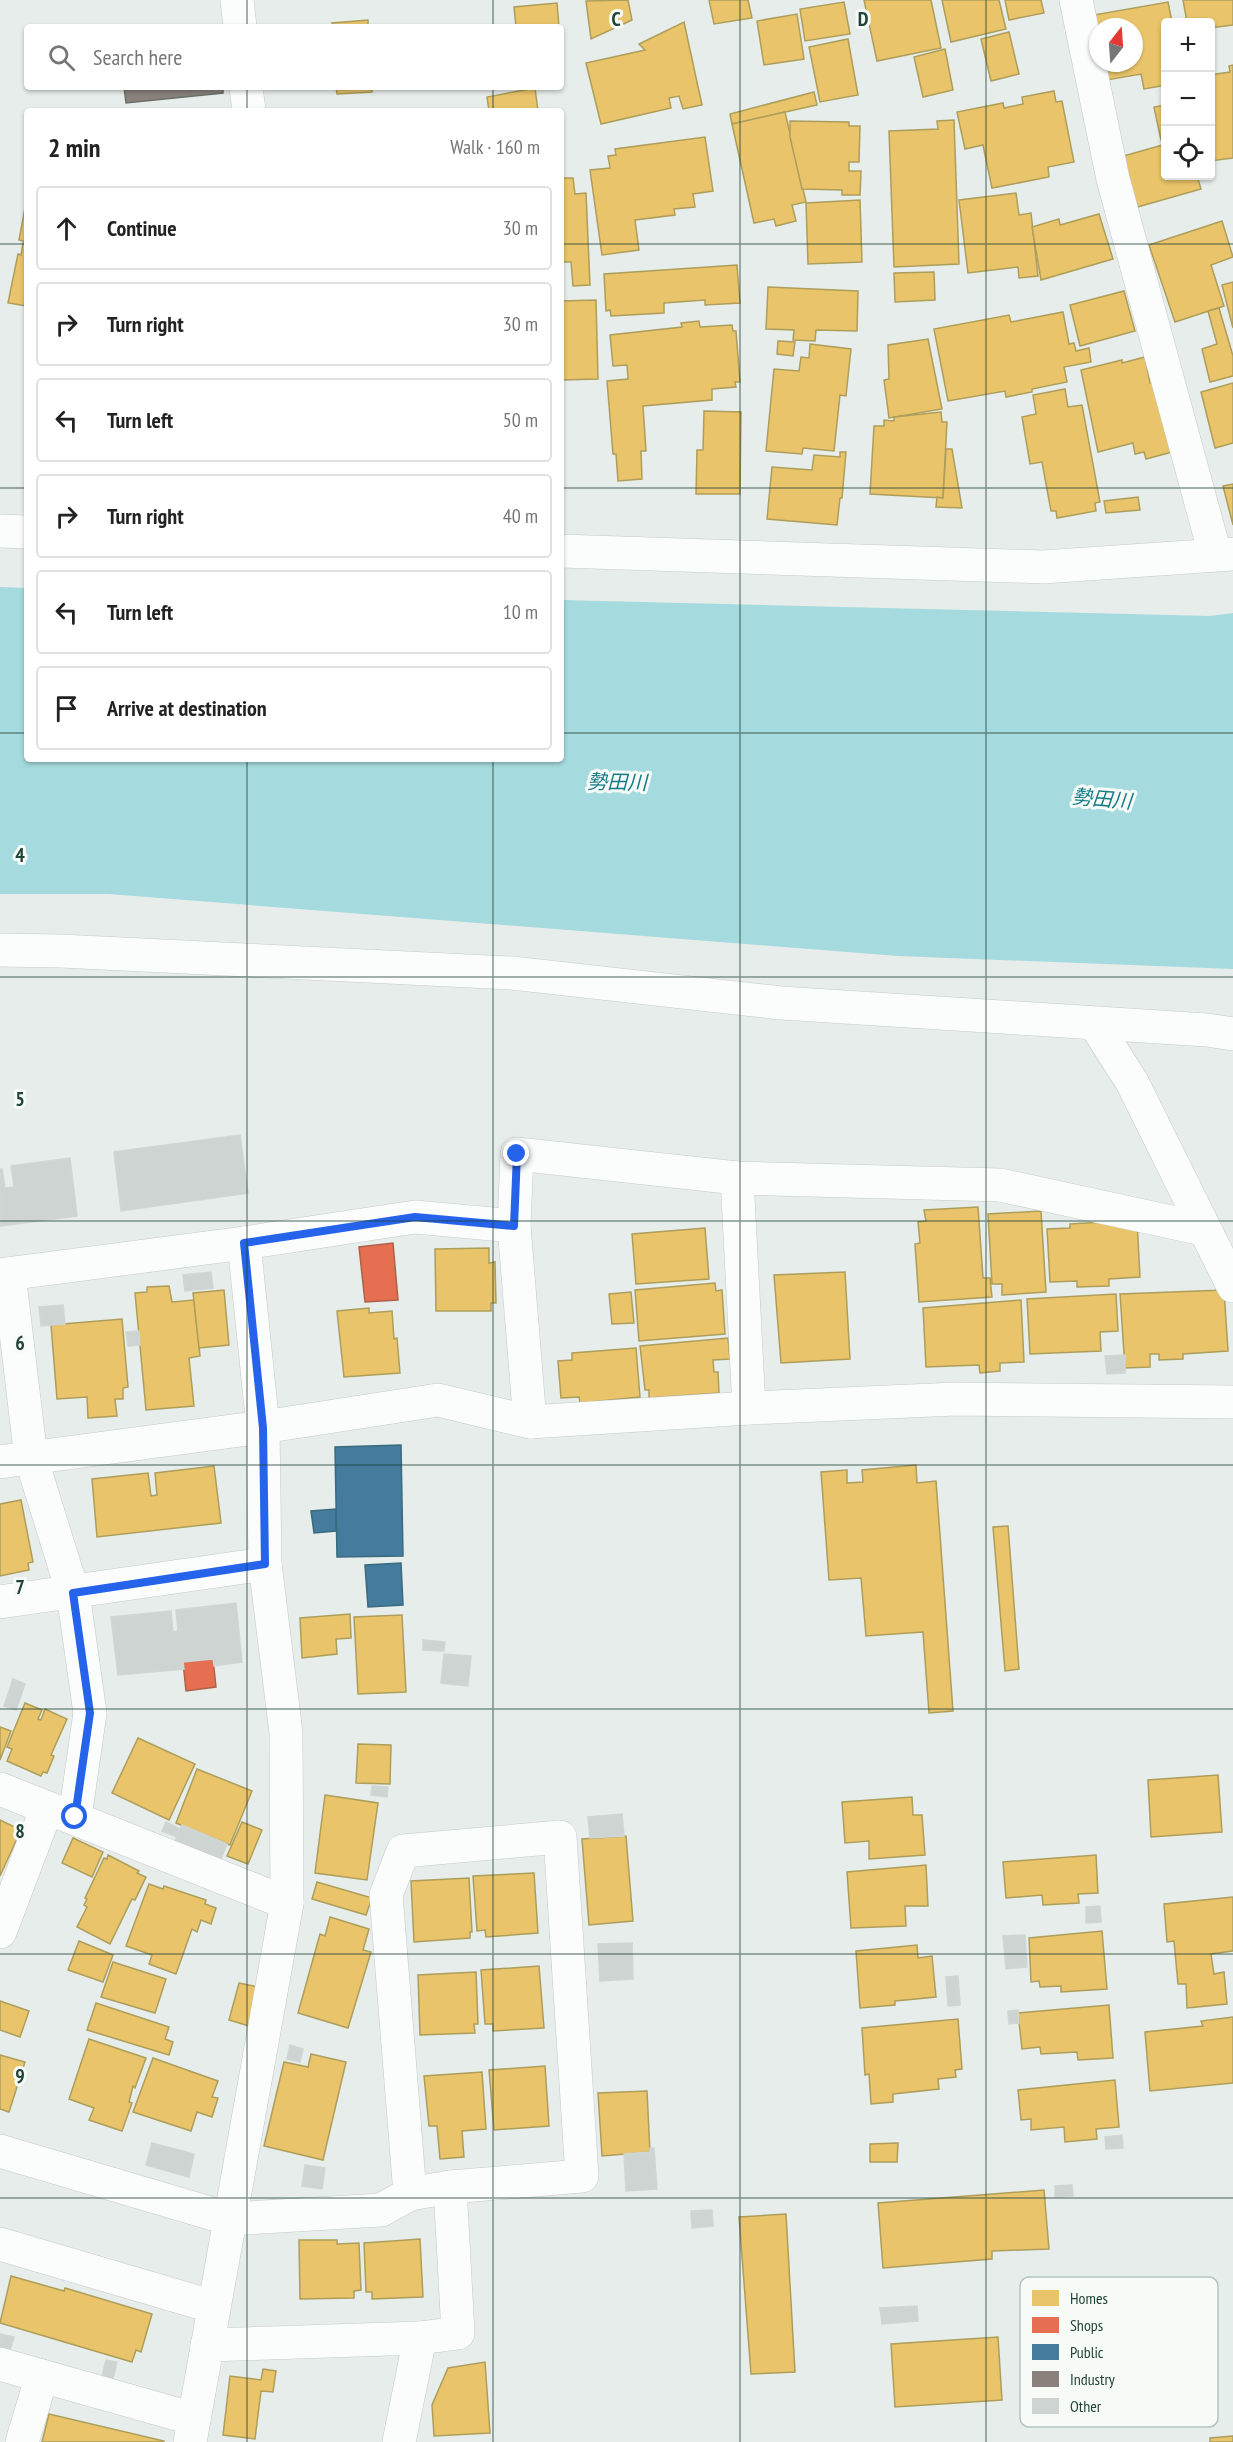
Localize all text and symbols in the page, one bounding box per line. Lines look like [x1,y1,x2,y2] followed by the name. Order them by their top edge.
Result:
[611,6,621,32] text: C
[858,6,869,32] text: D
[1089,18,1143,72] north arrow
[1161,18,1215,180] map controls
[1161,18,1215,72] button: +
[24,24,564,90] search box
[45,41,78,74] icon: search
[93,43,182,71] text: Search here
[1161,72,1215,126] button: −
[1161,126,1215,180] button: locate
[48,131,101,164] text: 2 min
[450,134,540,160] text: Walk · 160 m
[50,212,83,245] icon: ahead
[107,214,177,242] text: Continue
[503,215,538,241] text: 30 m
[50,308,83,341] icon: right
[107,310,184,338] text: Turn right
[503,311,538,337] text: 30 m
[50,404,83,437] icon: left
[107,406,173,434] text: Turn left
[503,407,538,433] text: 50 m
[50,500,83,533] icon: right
[107,502,184,530] text: Turn right
[503,503,538,529] text: 40 m
[50,596,83,629] icon: left
[107,598,173,626] text: Turn left
[503,599,538,625] text: 10 m
[50,692,83,725] icon: arrive
[107,694,267,722] text: Arrive at destination
[587,768,649,796] water label: 勢田川
[1071,783,1135,815] water label: 勢田川
[15,842,25,868] text: 4
[15,1086,25,1112] text: 5
[503,1140,529,1166] route end
[15,1330,25,1356] text: 6
[15,1574,25,1600] text: 7
[61,1803,87,1829] route start
[15,1818,25,1844] text: 8
[15,2063,25,2089] text: 9
[1020,2277,1218,2427] legend
[1070,2288,1108,2308] text: Homes
[1070,2315,1103,2335] text: Shops
[1070,2342,1104,2362] text: Public
[1070,2369,1115,2389] text: Industry
[1070,2396,1102,2416] text: Other

